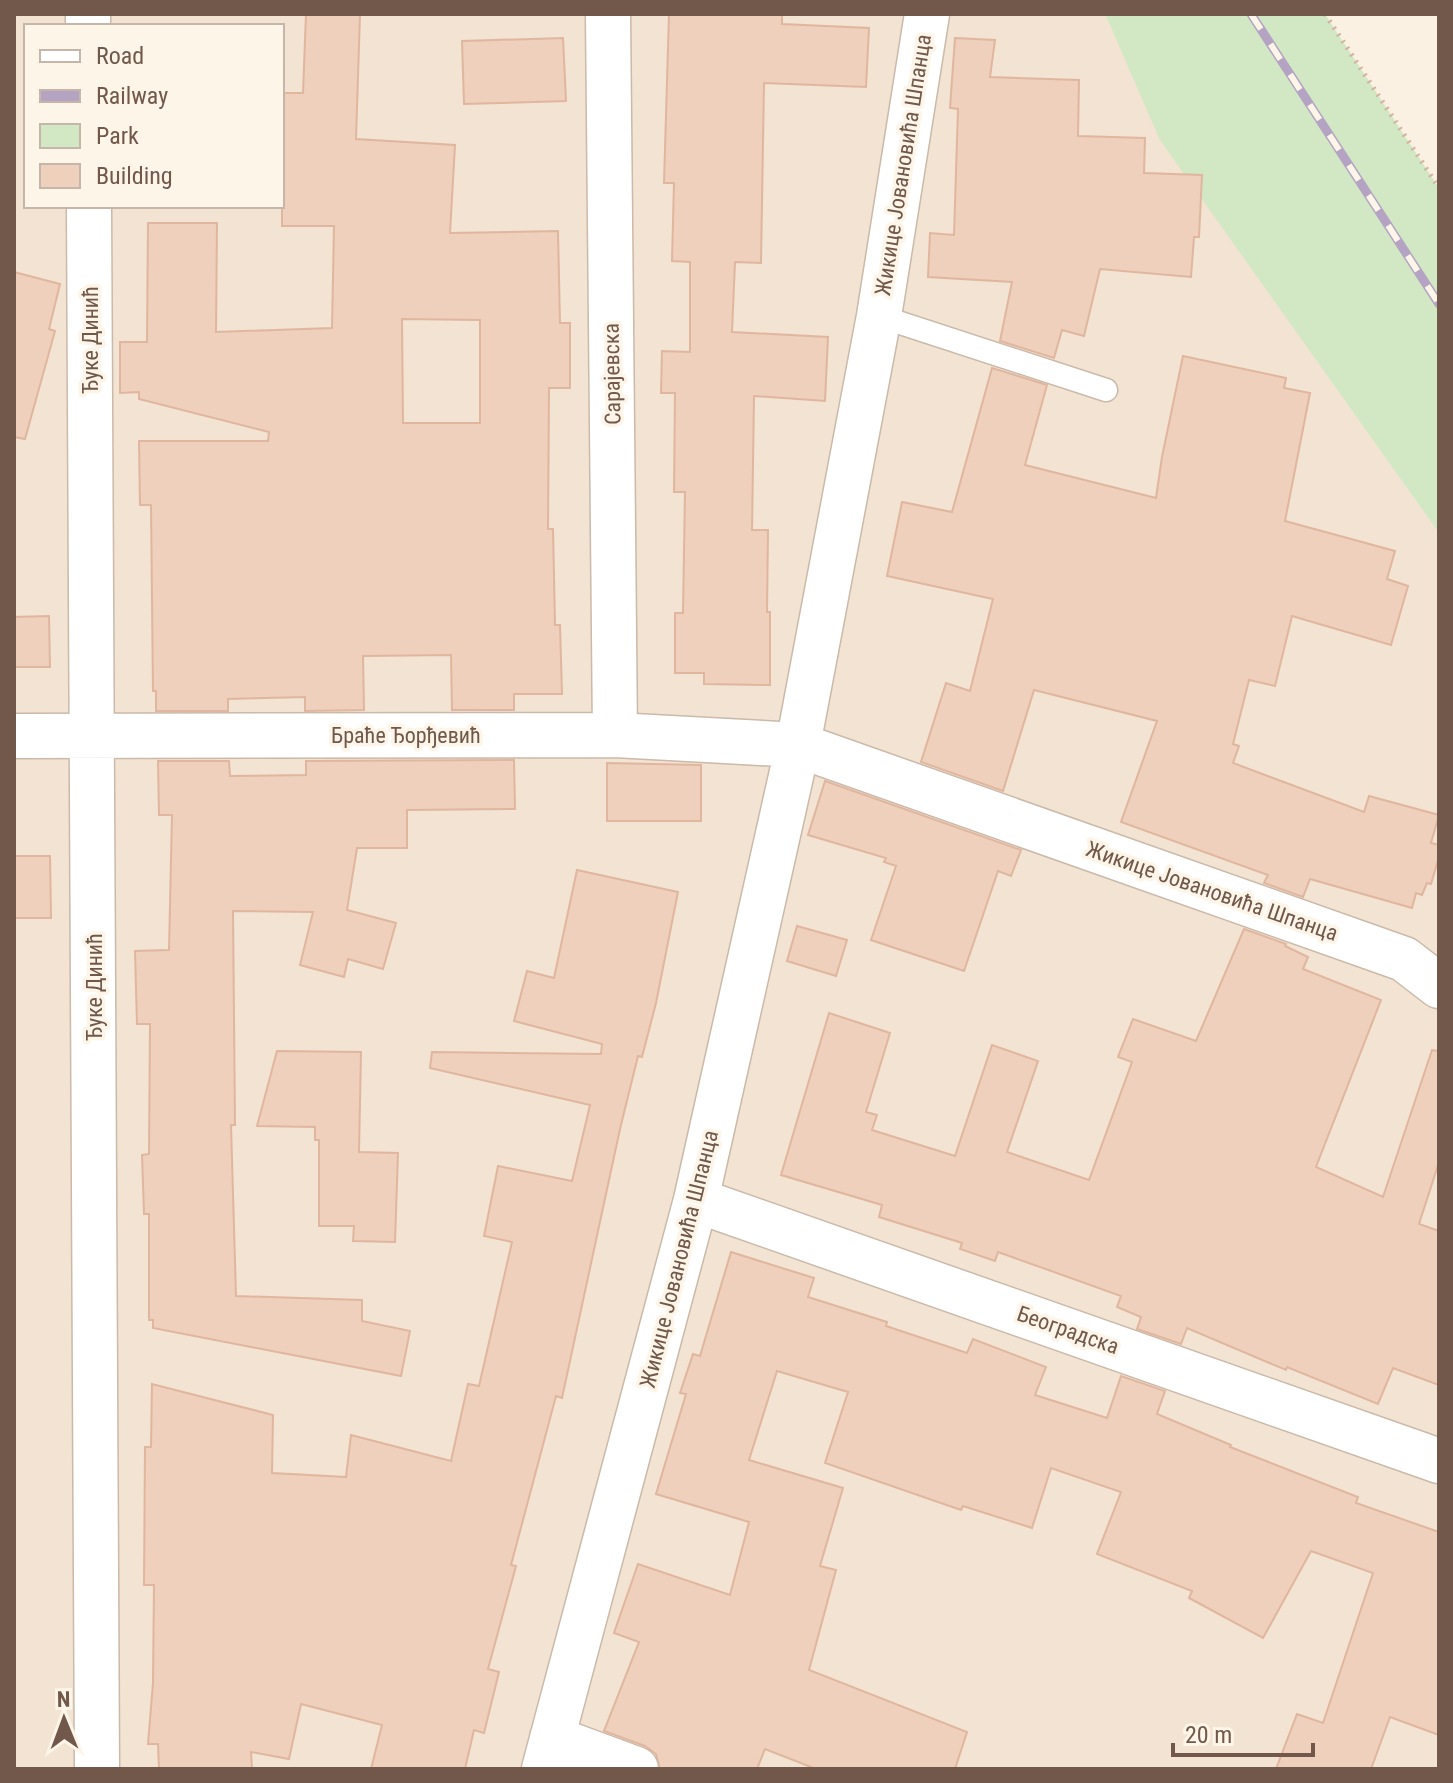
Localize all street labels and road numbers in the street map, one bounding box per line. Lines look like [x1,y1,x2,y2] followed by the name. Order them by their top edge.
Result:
[870,32,936,298] street label: Жикице Јовановића Шпанца
[78,286,103,394] street label: Ђуке Динић
[599,323,625,425] street label: Сарајевска
[331,723,481,748] street label: Браће Ђорђевић
[1083,836,1341,946] street label: Жикице Јовановића Шпанца
[82,933,107,1041] street label: Ђуке Динић
[635,1128,723,1390] street label: Жикице Јовановића Шпанца
[1014,1301,1122,1359] street label: Београдска

